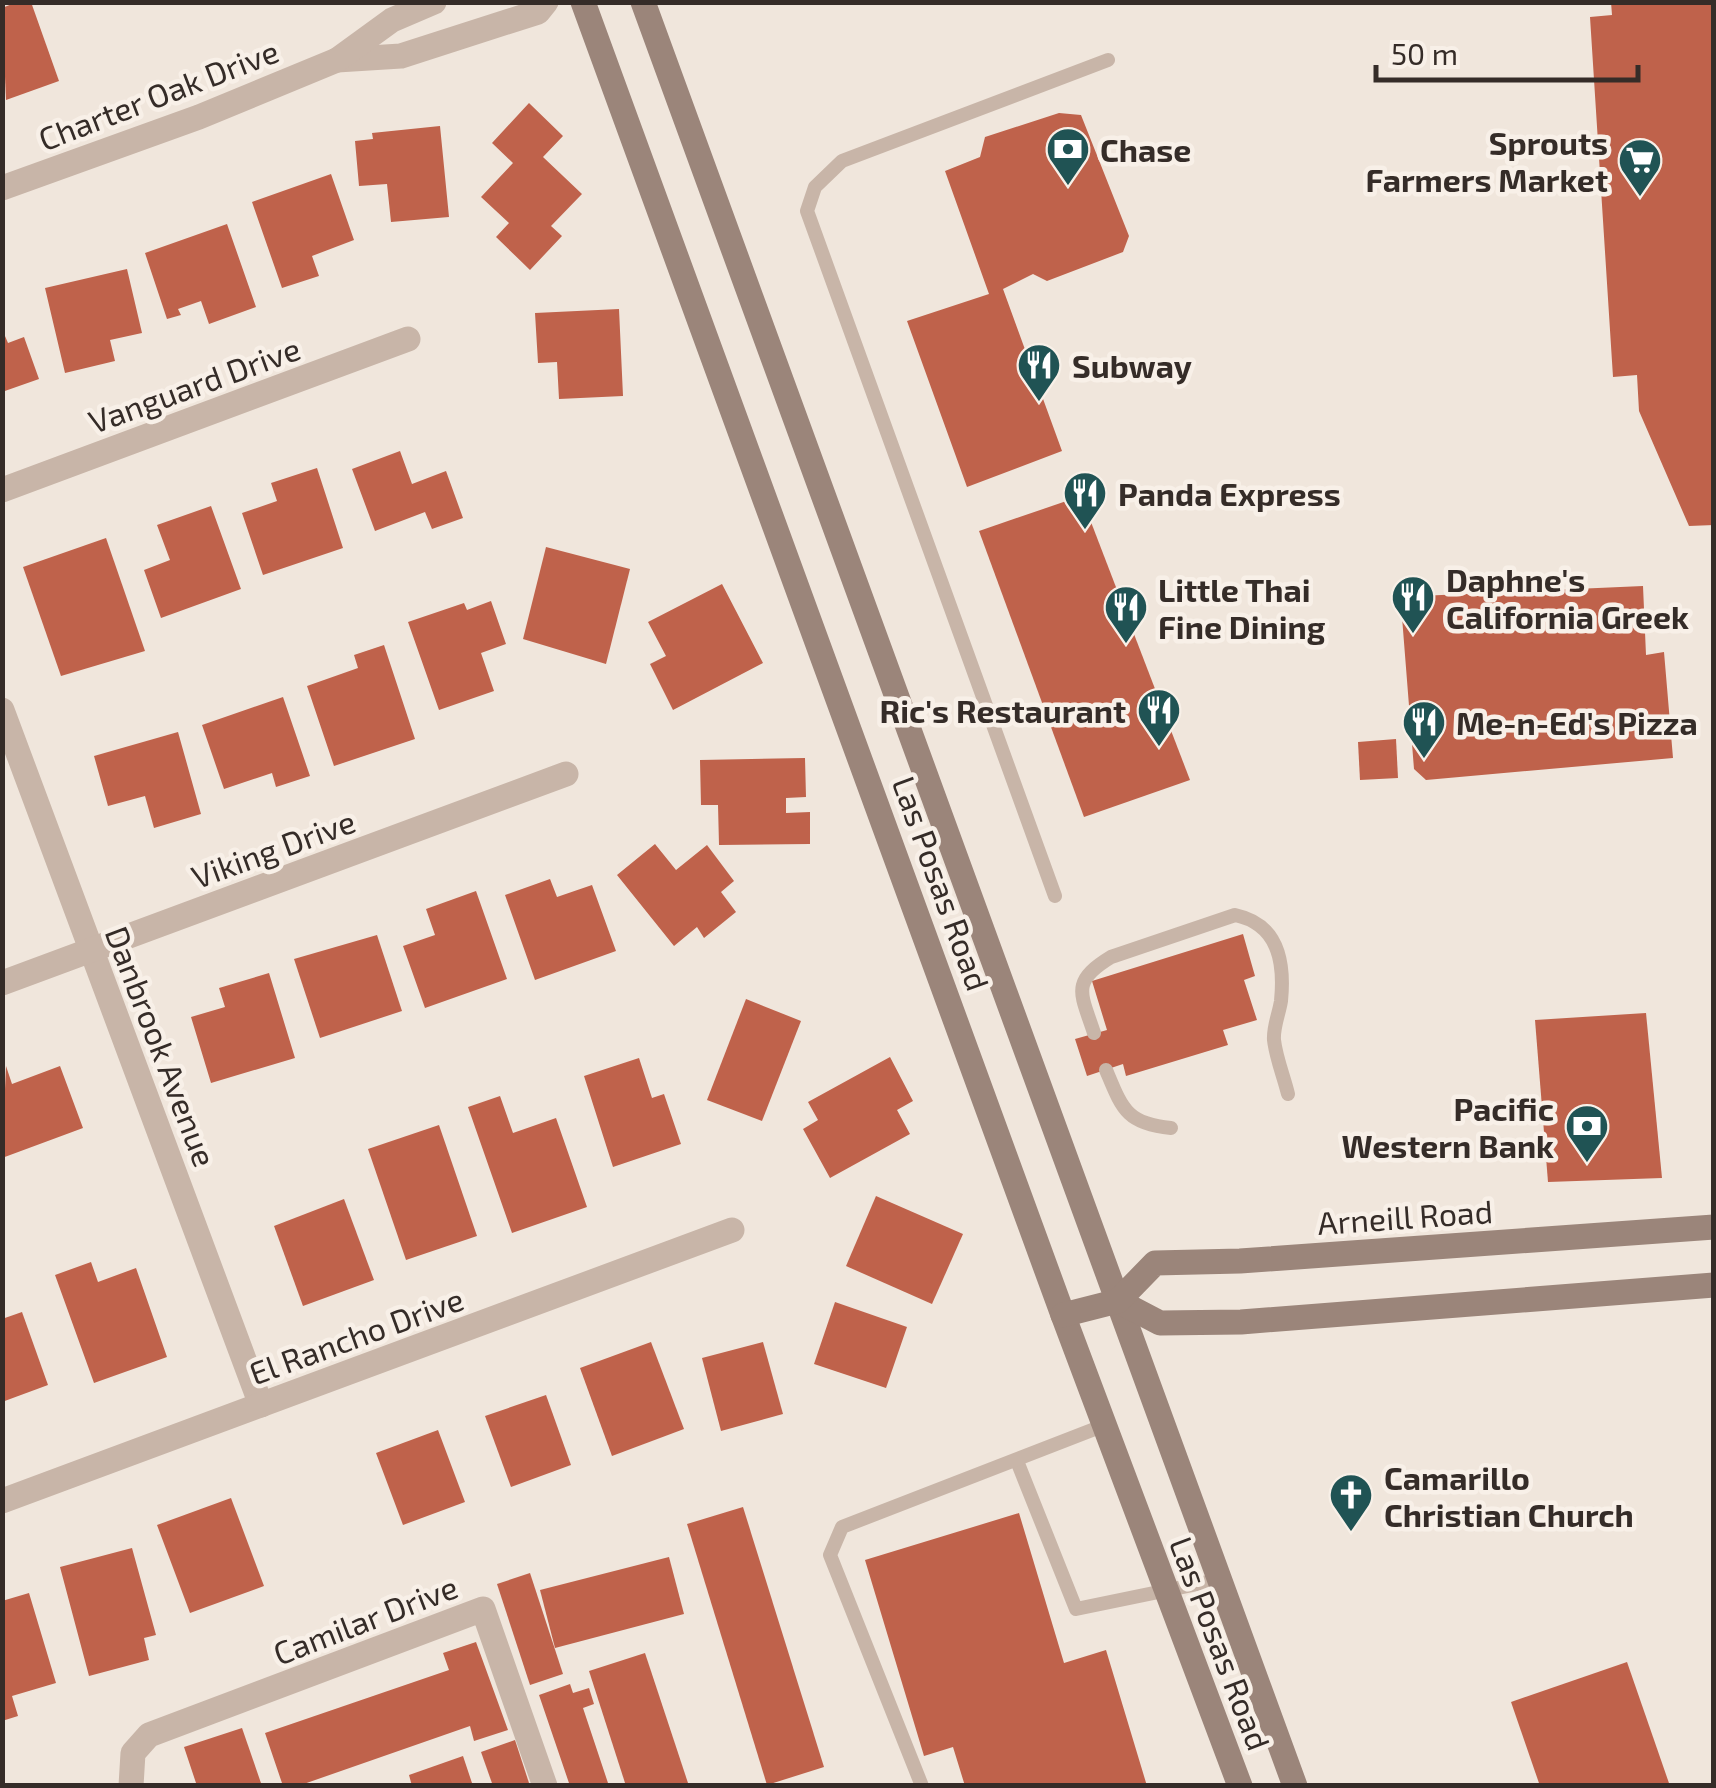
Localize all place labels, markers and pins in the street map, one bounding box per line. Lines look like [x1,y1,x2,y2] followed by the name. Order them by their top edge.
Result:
[1365,123,1608,198] place label: Sprouts Farmers Market
[1045,126,1091,187] bank icon: Chase
[1100,130,1191,168] place label: Chase
[1617,137,1663,198] supermarket icon: Sprouts Farmers Market
[1016,342,1062,403] restaurant icon: Subway
[1072,346,1192,385] place label: Subway
[1062,470,1108,531] restaurant icon: Panda Express
[1118,474,1341,512] place label: Panda Express
[1446,560,1689,635] place label: Daphne's California Greek
[1158,570,1326,645] place label: Little Thai Fine Dining
[1390,574,1436,635] restaurant icon: Daphne's California Greek
[1103,584,1149,645] restaurant icon: Little Thai Fine Dining
[1136,687,1182,748] restaurant icon: Ric's Restaurant
[879,691,1126,729] place label: Ric's Restaurant
[1401,699,1447,760] restaurant icon: Me-n-Ed's Pizza
[1456,703,1698,741] place label: Me-n-Ed's Pizza
[1341,1089,1554,1164] place label: Pacific Western Bank
[1564,1103,1610,1164] bank icon: Pacific Western Bank
[1384,1458,1634,1533] place label: Camarillo Christian Church
[1328,1472,1374,1533] church icon: Camarillo Christian Church

